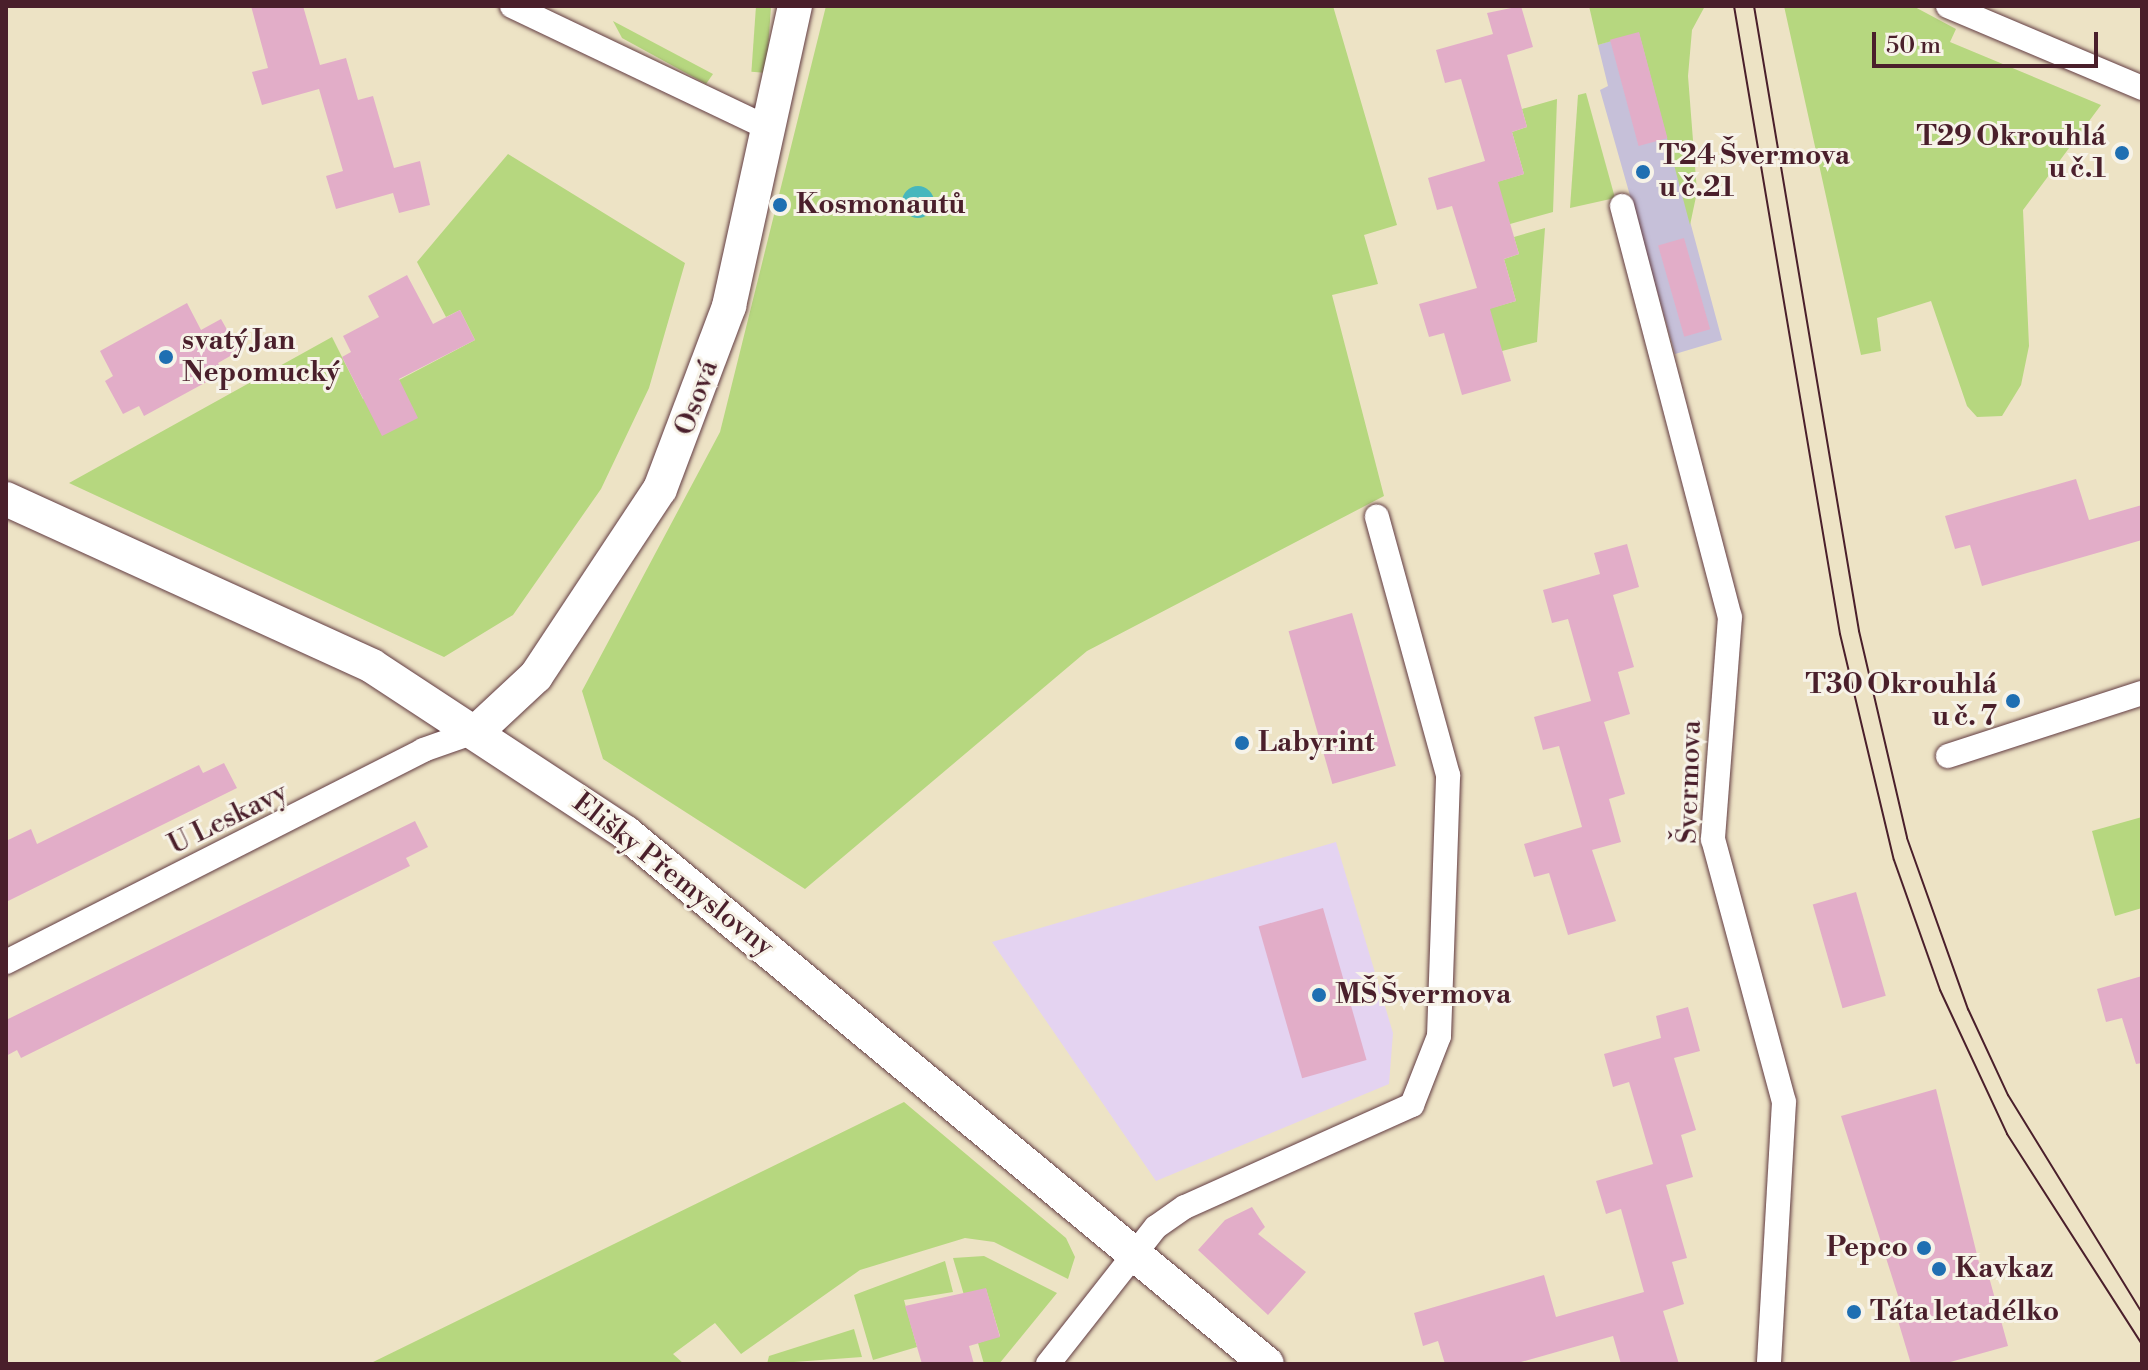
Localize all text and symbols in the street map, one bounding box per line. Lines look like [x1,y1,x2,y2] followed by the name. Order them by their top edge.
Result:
[1876,16,2102,66] scale bar
[1886,31,1941,61] text: 50 m
[1916,120,2106,186] place label: T29 Okrouhlá u č.1
[1659,139,1850,205] place label: T24 Švermova u č.21
[2113,144,2131,162] marker: T29 Okrouhlá u č.1
[1634,163,1652,181] marker: T24 Švermova u č.21
[796,188,965,222] place label: Kosmonautů
[771,196,789,214] marker: Kosmonautů
[182,324,340,390] place label: svatý Jan Nepomucký
[157,348,175,366] marker: svatý Jan Nepomucký
[668,356,726,440] street label: Osová
[1805,668,1997,734] place label: T30 Okrouhlá u č. 7
[2004,692,2022,710] marker: T30 Okrouhlá u č. 7
[1671,720,1709,844] street label: Švermova
[1258,726,1374,760] place label: Labyrint
[1233,734,1251,752] marker: Labyrint
[163,776,293,862] street label: U Leskavy
[566,786,780,964] street label: Elišky Přemyslovny
[1335,978,1511,1012] place label: MŠ Švermova
[1310,986,1328,1004] marker: MŠ Švermova
[1826,1231,1908,1265] place label: Pepco
[1915,1239,1933,1257] marker: Pepco
[1955,1252,2053,1286] place label: Kavkaz
[1930,1260,1948,1278] marker: Kavkaz
[1870,1295,2059,1329] place label: Táta letadélko
[1845,1303,1863,1321] marker: Táta letadélko

